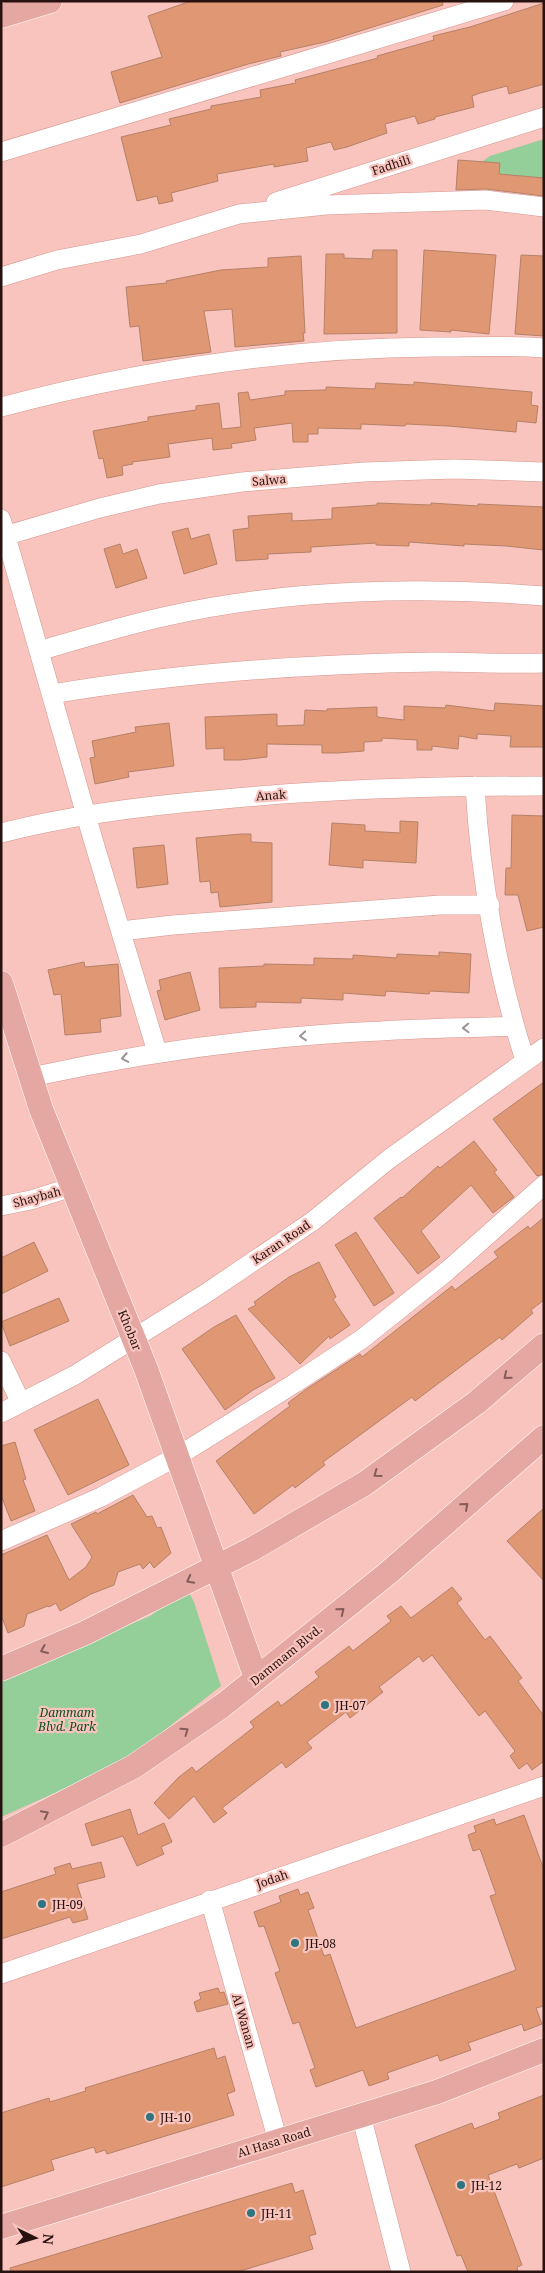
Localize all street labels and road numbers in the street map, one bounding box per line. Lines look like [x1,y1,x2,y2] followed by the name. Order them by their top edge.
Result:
[369,151,413,179] street label: Fadhili
[251,470,287,490] street label: Salwa
[255,785,288,805] street label: Anak
[11,1182,63,1212] street label: Shaybah
[248,1216,314,1268] street label: Karan Road
[114,1307,146,1353] street label: Khobar
[246,1621,326,1689] street label: Dammam Blvd.
[253,1865,291,1893] street label: Jodah
[228,1992,260,2051] street label: Al Wanan
[235,2123,313,2161] street label: Al Hasa Road

